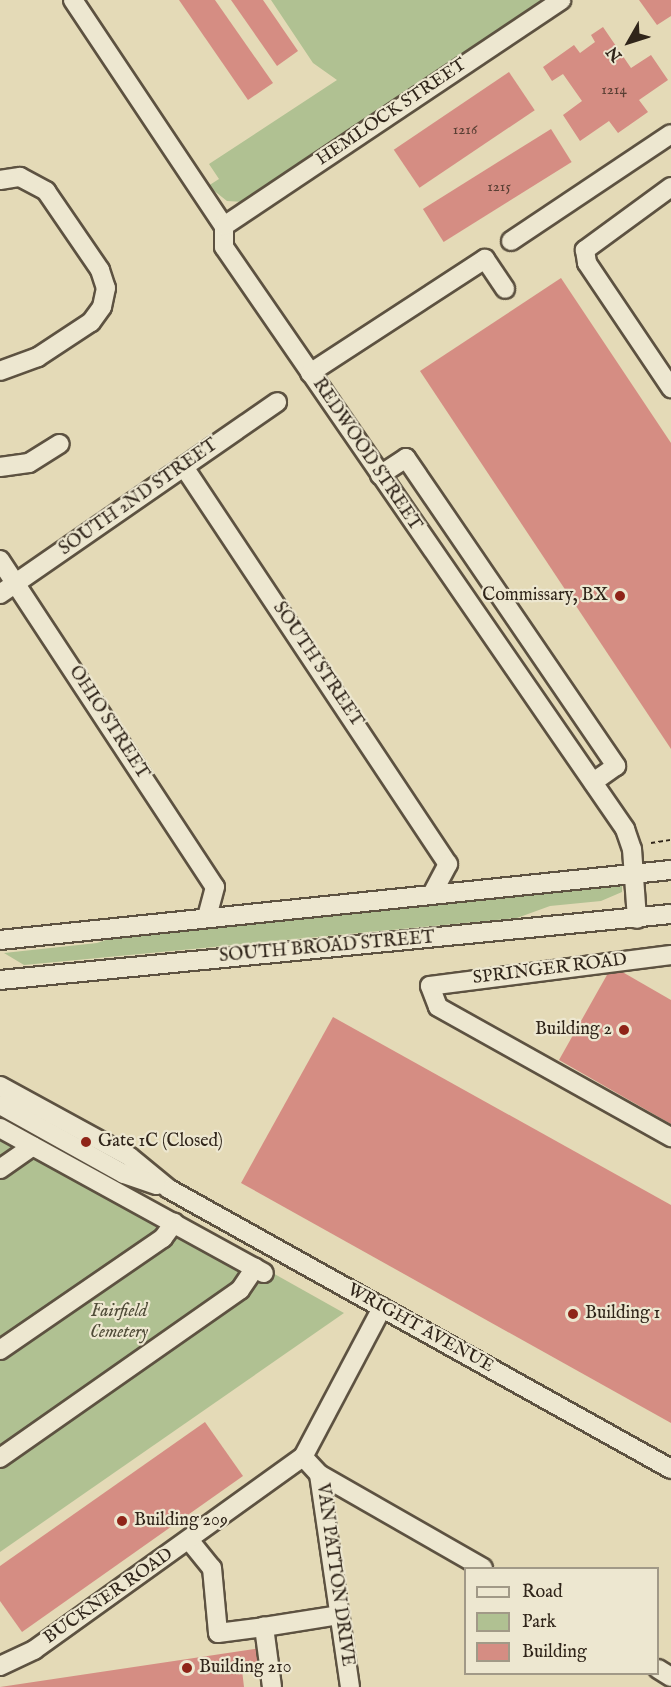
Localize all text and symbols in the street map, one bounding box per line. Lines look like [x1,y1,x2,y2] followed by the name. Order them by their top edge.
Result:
[599,12,659,72] north arrow
[603,42,627,65] text: N
[313,55,471,171] street label: HEMLOCK STREET
[601,81,627,99] house number: 1214
[453,121,477,139] house number: 1216
[487,178,511,196] house number: 1215
[307,375,425,535] street label: REDWOOD STREET
[56,435,222,561] street label: SOUTH 2ND STREET
[482,585,608,607] place label: Commissary, BX
[613,589,627,603] marker: Commissary, BX
[267,598,367,732] street label: SOUTH STREET
[63,662,153,784] street label: OHIO STREET
[218,928,436,968] street label: SOUTH BROAD STREET
[472,950,628,990] street label: SPRINGER ROAD
[535,1019,612,1041] place label: Building 2
[617,1023,631,1037] marker: Building 2
[98,1131,223,1153] place label: Gate 1C (Closed)
[79,1135,93,1149] marker: Gate 1C (Closed)
[343,1280,497,1378] street label: WRIGHT AVENUE
[90,1302,148,1344] park label: Fairfield Cemetery
[585,1303,660,1325] place label: Building 1
[566,1307,580,1321] marker: Building 1
[310,1482,358,1668] street label: VAN PATTON DRIVE
[134,1510,228,1532] place label: Building 209
[115,1514,129,1528] marker: Building 209
[40,1544,178,1650] street label: BUCKNER ROAD
[464,1567,659,1675] legend
[522,1581,563,1604] text: Road
[522,1611,556,1634] text: Park
[522,1641,587,1664] text: Building
[199,1657,292,1679] place label: Building 210
[180,1661,194,1675] marker: Building 210

